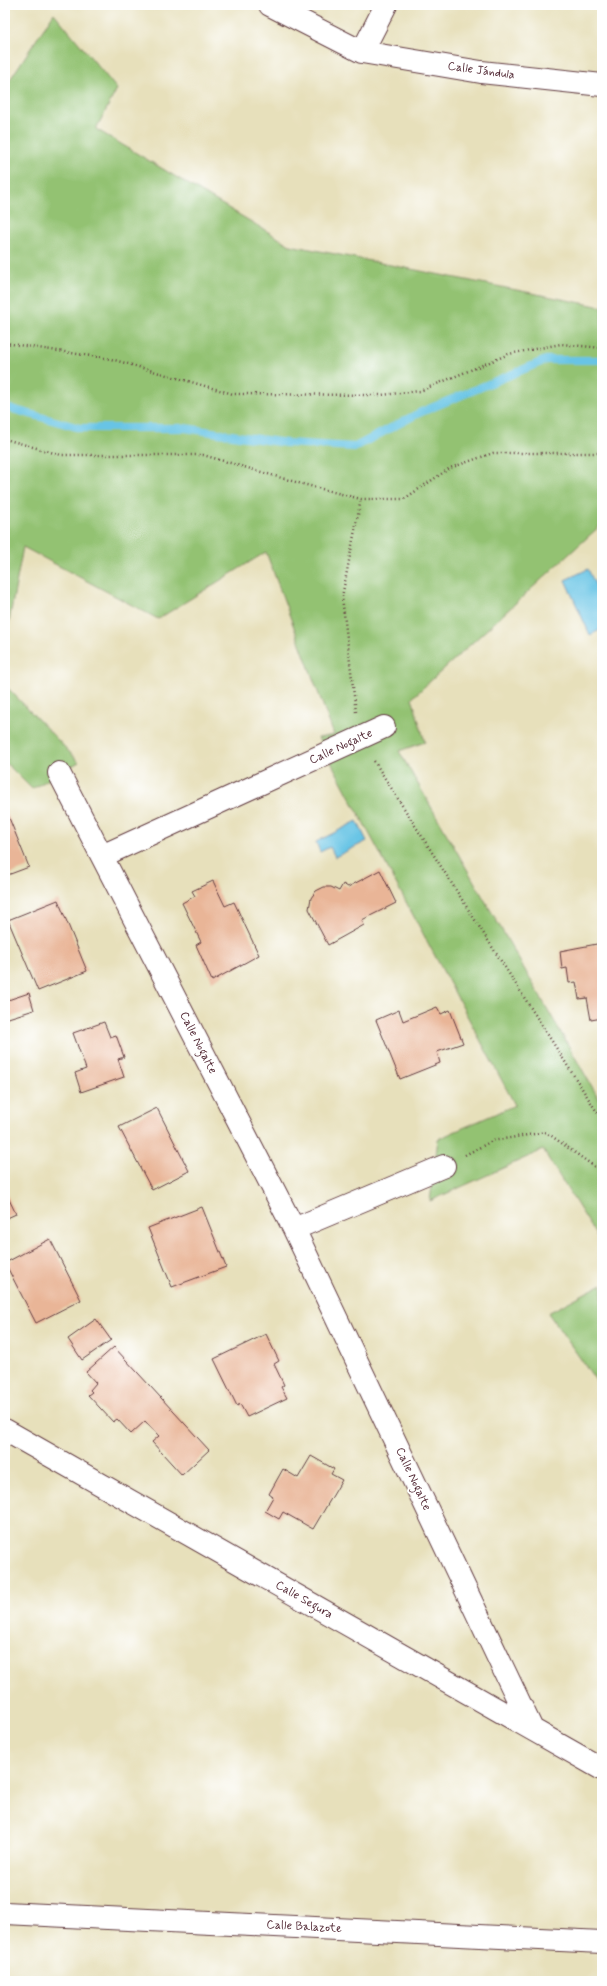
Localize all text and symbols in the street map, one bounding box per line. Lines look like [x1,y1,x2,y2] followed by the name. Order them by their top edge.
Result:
[446,58,516,84] street label: Calle Jándula
[307,725,376,770] street label: Calle Nogalte
[175,1009,221,1077] street label: Calle Nogalte
[390,1445,435,1514] street label: Calle Nogalte
[272,1577,336,1624] street label: Calle Segura
[266,1917,342,1937] street label: Calle Balazote

